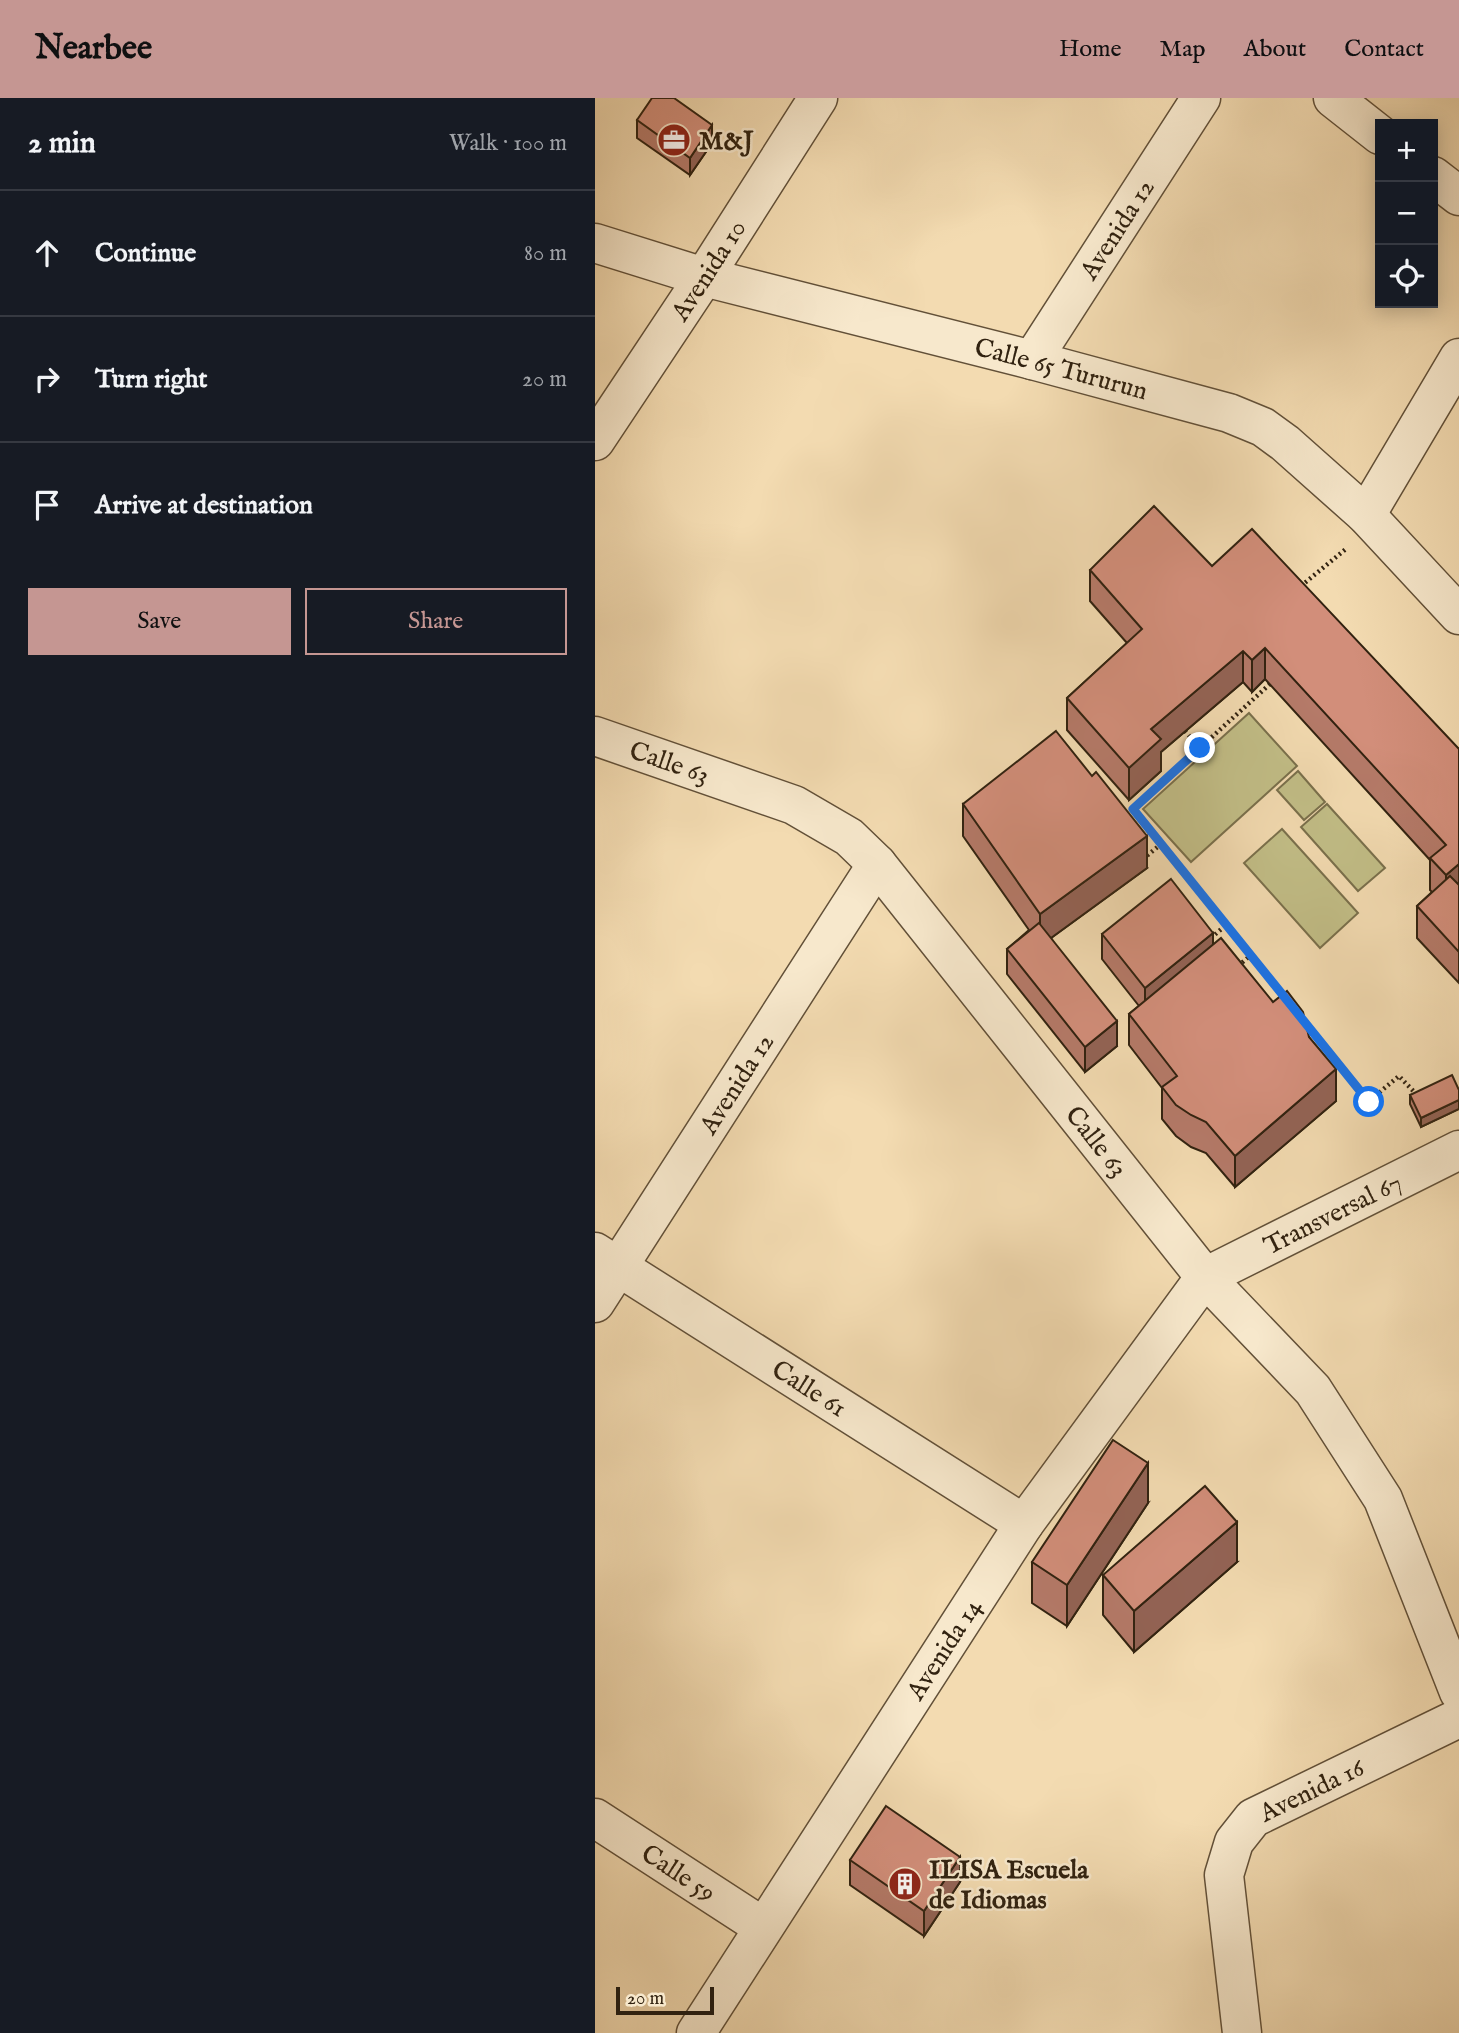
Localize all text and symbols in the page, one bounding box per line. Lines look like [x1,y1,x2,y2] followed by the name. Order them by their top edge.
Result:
[35,28,152,70] text: Nearbee
[1059,34,1122,65] text: Home
[1160,34,1206,65] text: Map
[1244,34,1306,65] text: About
[1344,34,1424,65] text: Contact
[1375,119,1438,308] map controls
[1375,119,1438,182] button: +
[655,121,693,159] office icon: M&J
[28,125,96,163] text: 2 min
[699,125,754,158] place label: M&J
[449,129,567,158] text: Walk · 100 m
[1073,173,1163,287] street label: Avenida 12
[1375,182,1438,245] button: −
[664,214,754,329] street label: Avenida 10
[28,234,66,272] icon: ahead
[95,237,196,270] text: Continue
[524,239,567,268] text: 80 m
[1375,245,1438,308] button: locate
[971,331,1151,408] street label: Calle 65 Tururun
[28,360,66,398] icon: right
[95,363,208,396] text: Turn right
[522,365,567,394] text: 20 m
[28,486,66,524] icon: arrive
[95,489,313,522] text: Arrive at destination
[28,588,291,655] button: Save
[305,588,567,655] button: Share
[1184,732,1215,763] route end
[625,734,713,792] street label: Calle 63
[692,1027,782,1142] street label: Avenida 12
[1353,1086,1384,1117] route start
[1057,1100,1134,1185] street label: Calle 63
[1258,1166,1407,1263] street label: Transversal 67
[765,1353,852,1425] street label: Calle 61
[899,1592,990,1708] street label: Avenida 14
[1253,1751,1371,1831] street label: Avenida 16
[635,1837,722,1910] street label: Calle 59
[929,1854,1089,1917] place label: ILISA Escuela de Idiomas
[886,1865,924,1903] building icon: ILISA Escuela de Idiomas
[616,1984,714,2016] scale bar
[627,1987,664,2011] text: 20 m

